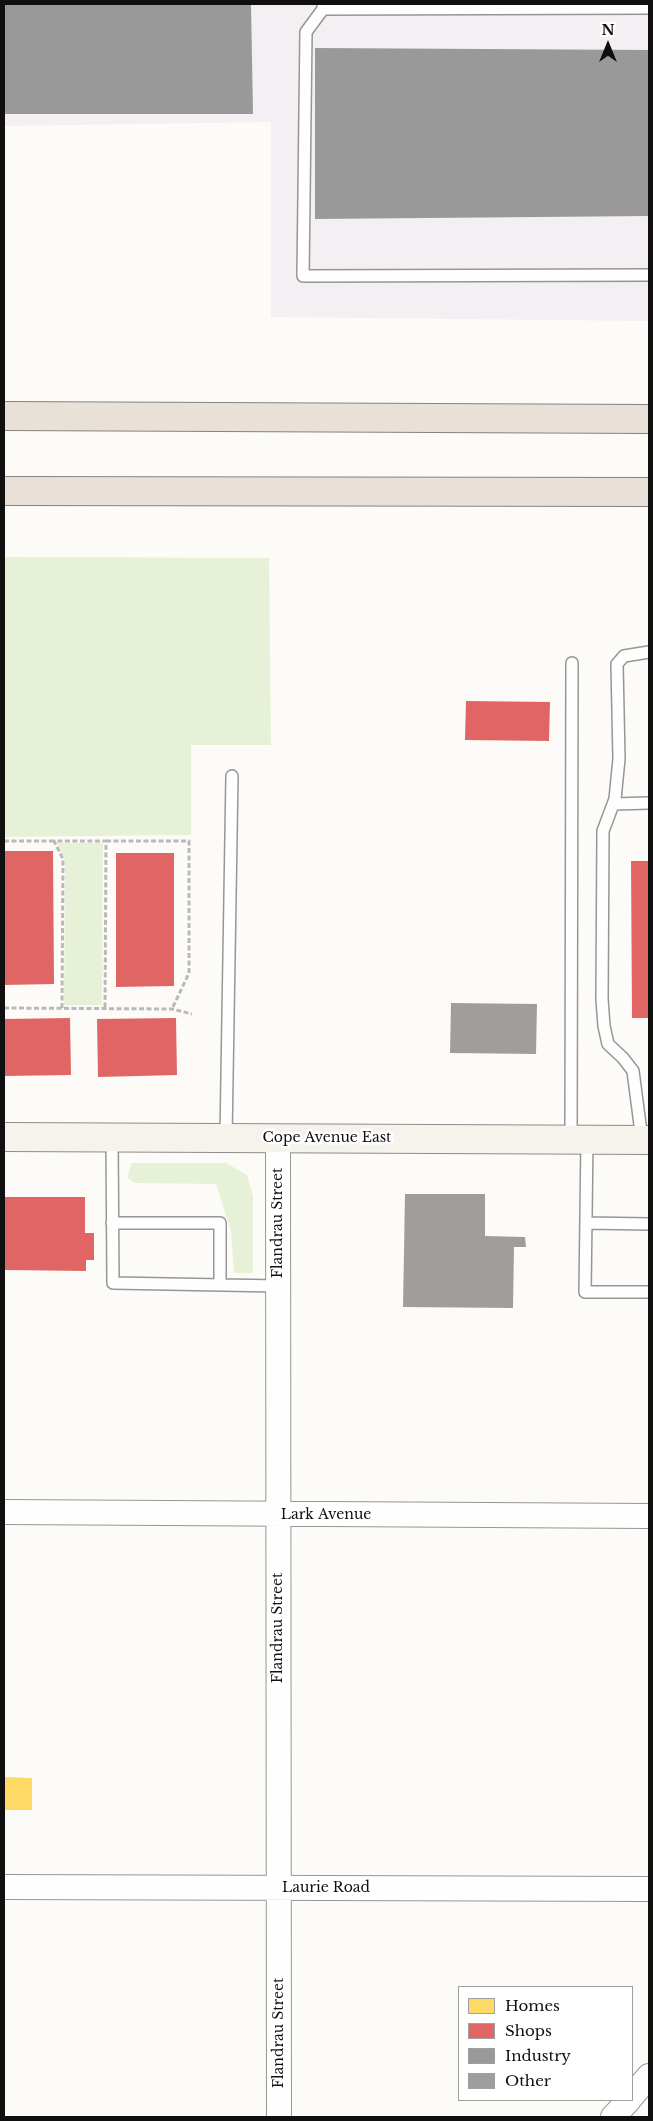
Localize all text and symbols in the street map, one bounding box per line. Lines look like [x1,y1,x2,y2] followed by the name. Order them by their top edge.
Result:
[583,20,633,70] north arrow
[601,21,615,39] text: N
[263,1130,391,1146] street label: Cope Avenue East
[270,1168,286,1278] street label: Flandrau Street
[281,1507,371,1523] street label: Lark Avenue
[270,1573,286,1683] street label: Flandrau Street
[282,1880,370,1896] street label: Laurie Road
[271,1978,287,2088] street label: Flandrau Street
[458,1986,633,2101] legend
[505,1996,560,2015] text: Homes
[505,2021,552,2040] text: Shops
[505,2046,571,2065] text: Industry
[505,2071,551,2090] text: Other

